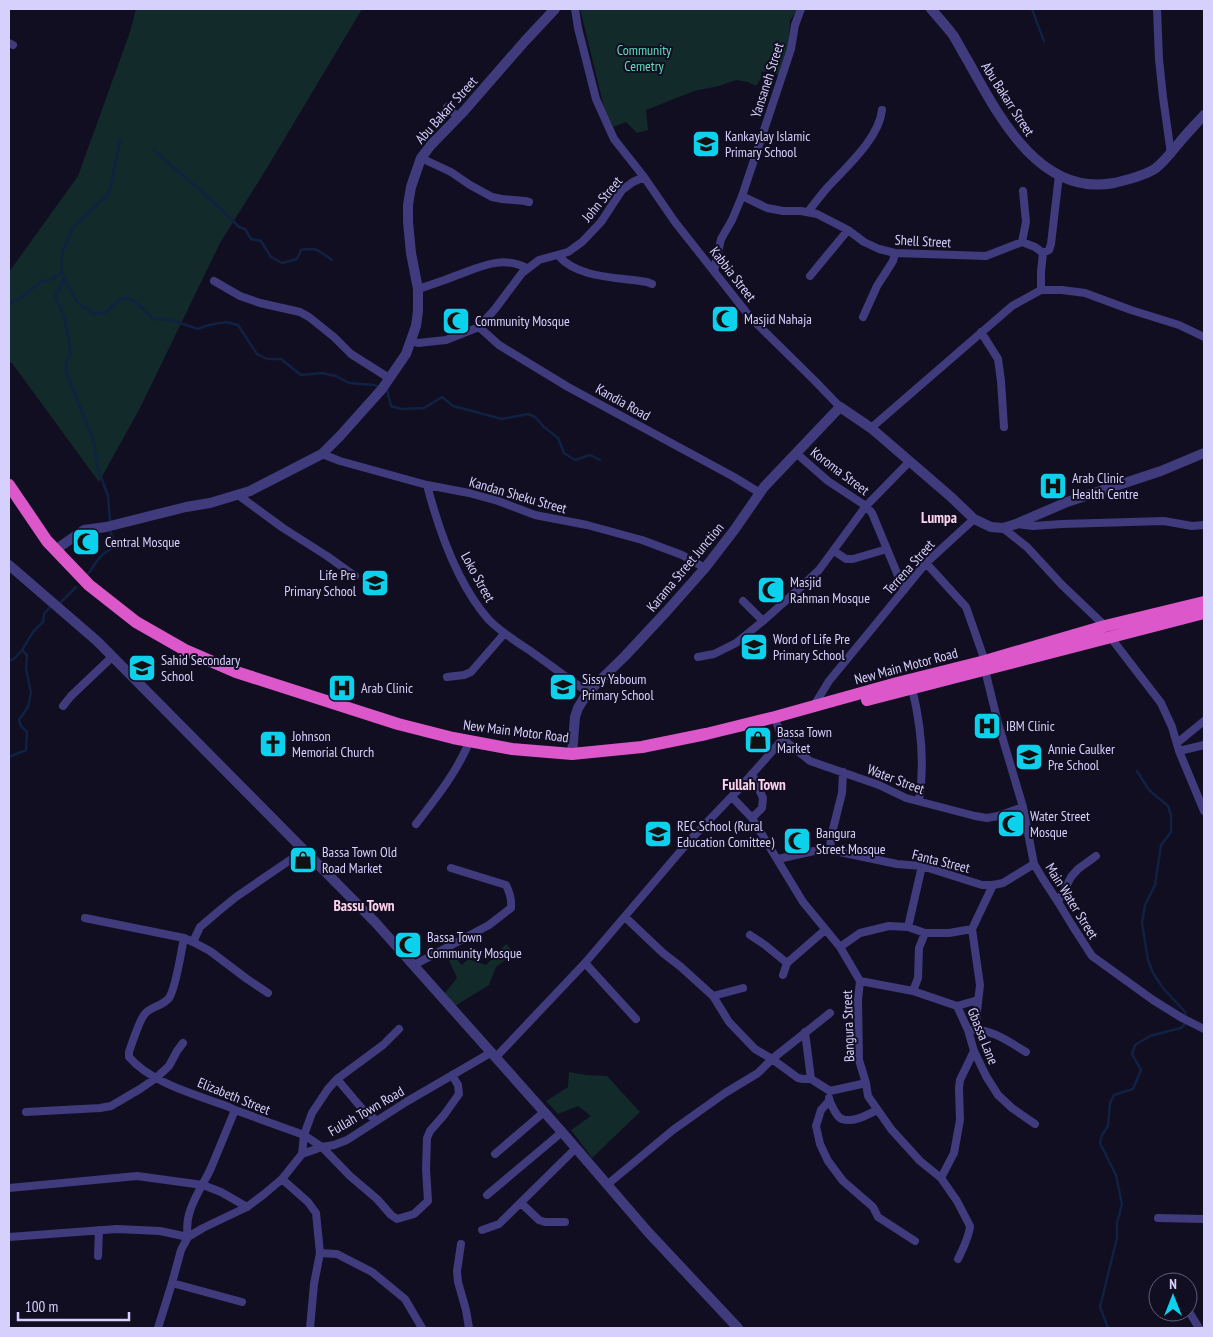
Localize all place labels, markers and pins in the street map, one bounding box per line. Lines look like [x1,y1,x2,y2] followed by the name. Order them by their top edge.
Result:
[725,127,810,161] place label: Kankaylay Islamic Primary School
[691,129,721,159] school or university icon: Kankaylay Islamic Primary School
[710,304,740,334] mosque icon: Masjid Nahaja
[441,306,471,336] mosque icon: Community Mosque
[744,310,812,328] place label: Masjid Nahaja
[475,312,570,330] place label: Community Mosque
[1072,469,1139,503] place label: Arab Clinic Health Centre
[1038,471,1068,501] hospital icon: Arab Clinic Health Centre
[71,527,101,557] mosque icon: Central Mosque
[105,533,180,551] place label: Central Mosque
[284,566,357,600] place label: Life Pre Primary School
[360,568,390,598] school or university icon: Life Pre Primary School
[790,573,870,607] place label: Masjid Rahman Mosque
[756,575,786,605] mosque icon: Masjid Rahman Mosque
[773,630,850,664] place label: Word of Life Pre Primary School
[739,632,769,662] school or university icon: Word of Life Pre Primary School
[161,651,241,685] place label: Sahid Secondary School
[127,653,157,683] school or university icon: Sahid Secondary School
[582,670,654,704] place label: Sissy Yaboum Primary School
[548,672,578,702] school or university icon: Sissy Yaboum Primary School
[327,673,357,703] hospital icon: Arab Clinic
[361,679,413,697] place label: Arab Clinic
[972,711,1002,741] hospital icon: IBM Clinic
[1006,717,1055,735] place label: IBM Clinic
[777,723,832,757] place label: Bassa Town Market
[743,725,773,755] shop icon: Bassa Town Market
[291,727,374,761] place label: Johnson Memorial Church
[258,729,288,759] church icon: Johnson Memorial Church
[1048,740,1115,774] place label: Annie Caulker Pre School
[1014,742,1044,772] school or university icon: Annie Caulker Pre School
[1030,807,1090,841] place label: Water Street Mosque
[996,809,1026,839] mosque icon: Water Street Mosque
[677,817,775,851] place label: REC School (Rural Education Comittee)
[643,819,673,849] school or university icon: REC School (Rural Education Comittee)
[816,824,886,858] place label: Bangura Street Mosque
[782,826,812,856] mosque icon: Bangura Street Mosque
[322,843,397,877] place label: Bassa Town Old Road Market
[288,845,318,875] shop icon: Bassa Town Old Road Market
[427,928,522,962] place label: Bassa Town Community Mosque
[393,930,423,960] mosque icon: Bassa Town Community Mosque

